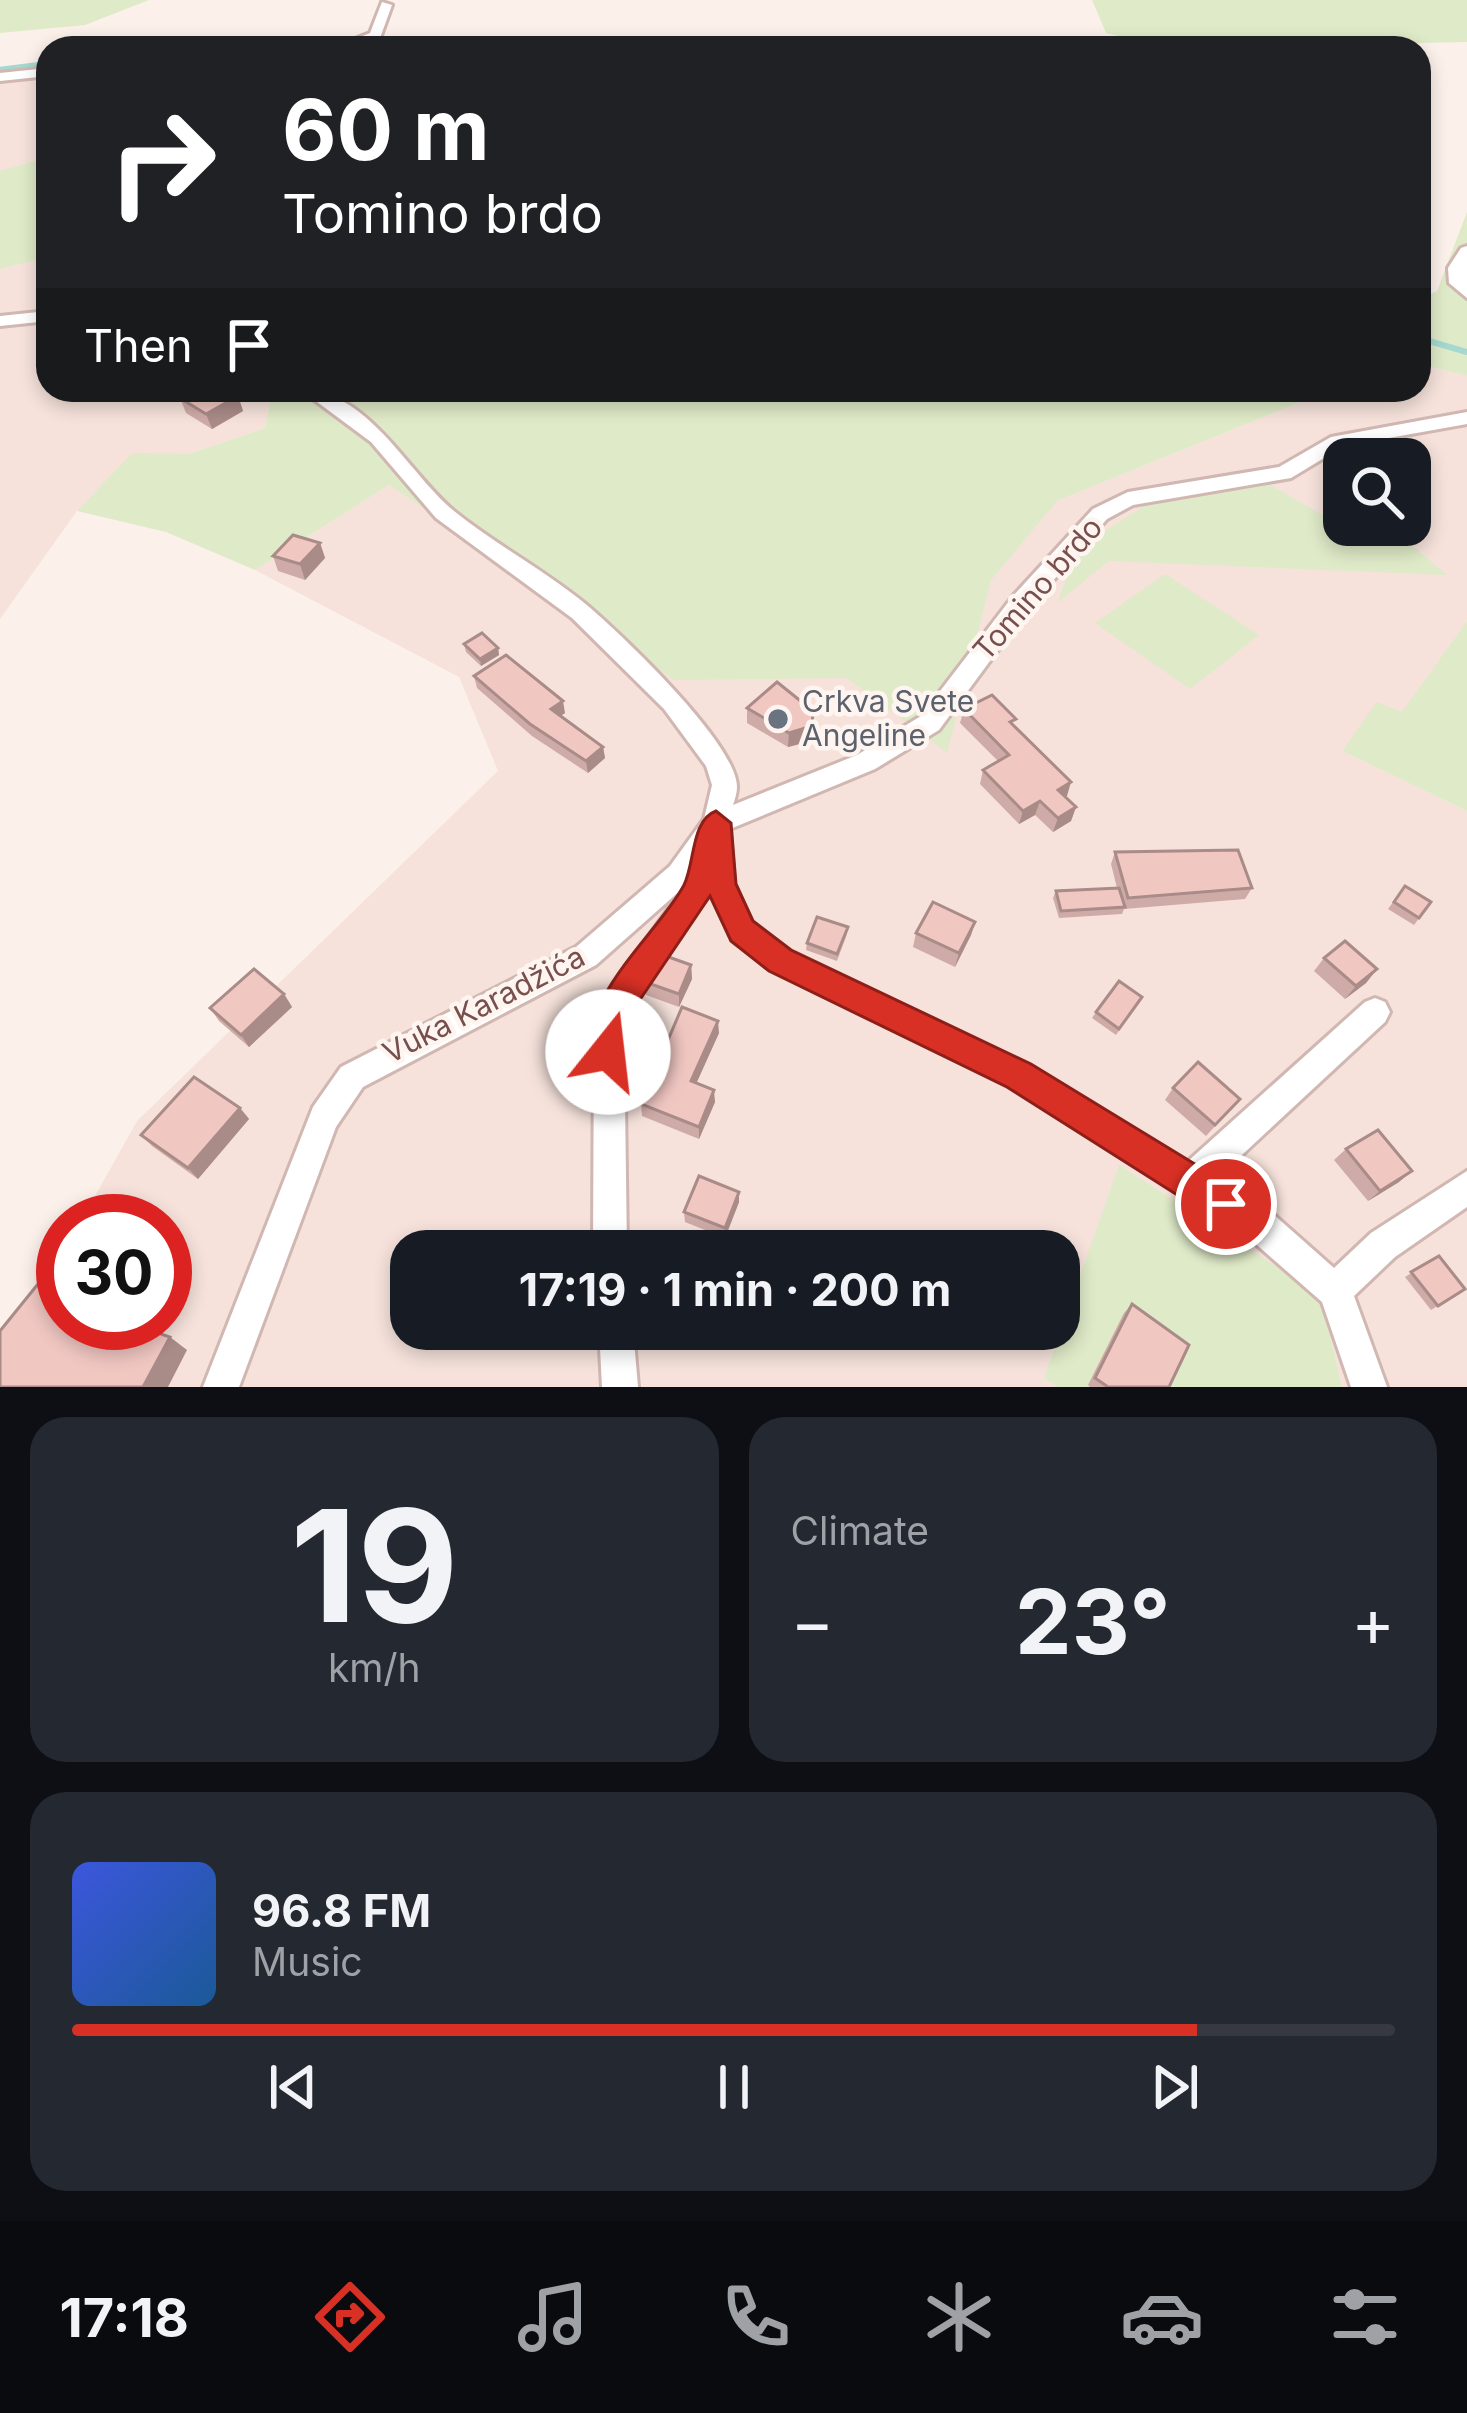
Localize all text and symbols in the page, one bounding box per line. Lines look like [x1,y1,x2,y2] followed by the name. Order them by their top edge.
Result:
[282,79,490,180] text: 60 m
[84,84,240,240] icon: right
[282,181,603,246] text: Tomino brdo
[216,312,282,378] icon: arrive
[84,318,192,373] text: Then
[1323,438,1431,546] map controls
[1323,438,1431,546] button: search
[965,509,1109,667] street label: Tomino brdo
[802,683,974,753] place label: Crkva Svete Angeline
[765,706,791,732] marker: Crkva Svete Angeline
[377,938,591,1070] street label: Vuka Karadžića
[545,989,671,1115] position arrow
[1175,1153,1277,1255] pin
[1193,1171,1259,1237] icon: arrive
[36,1194,192,1350] speed limit sign: 30
[519,1262,951,1317] text: 17:19 · 1 min · 200 m
[290,1471,459,1660] text: 19
[791,1507,929,1554] text: Climate
[1015,1567,1171,1676] text: 23°
[791,1582,834,1662] text: −
[1351,1582,1395,1662] text: +
[328,1644,421,1691] text: km/h
[252,1883,431,1938] text: 96.8 FM
[252,1938,363,1985] text: Music
[260,2054,326,2120] icon: previous
[701,2054,767,2120] icon: pause
[1142,2054,1208,2120] icon: next
[308,2275,392,2359] icon: directions
[511,2275,595,2359] icon: music
[714,2275,798,2359] icon: phone
[917,2275,1001,2359] icon: climate
[1120,2275,1204,2359] icon: car
[1323,2275,1407,2359] icon: filters
[60,2285,189,2350] text: 17:18

